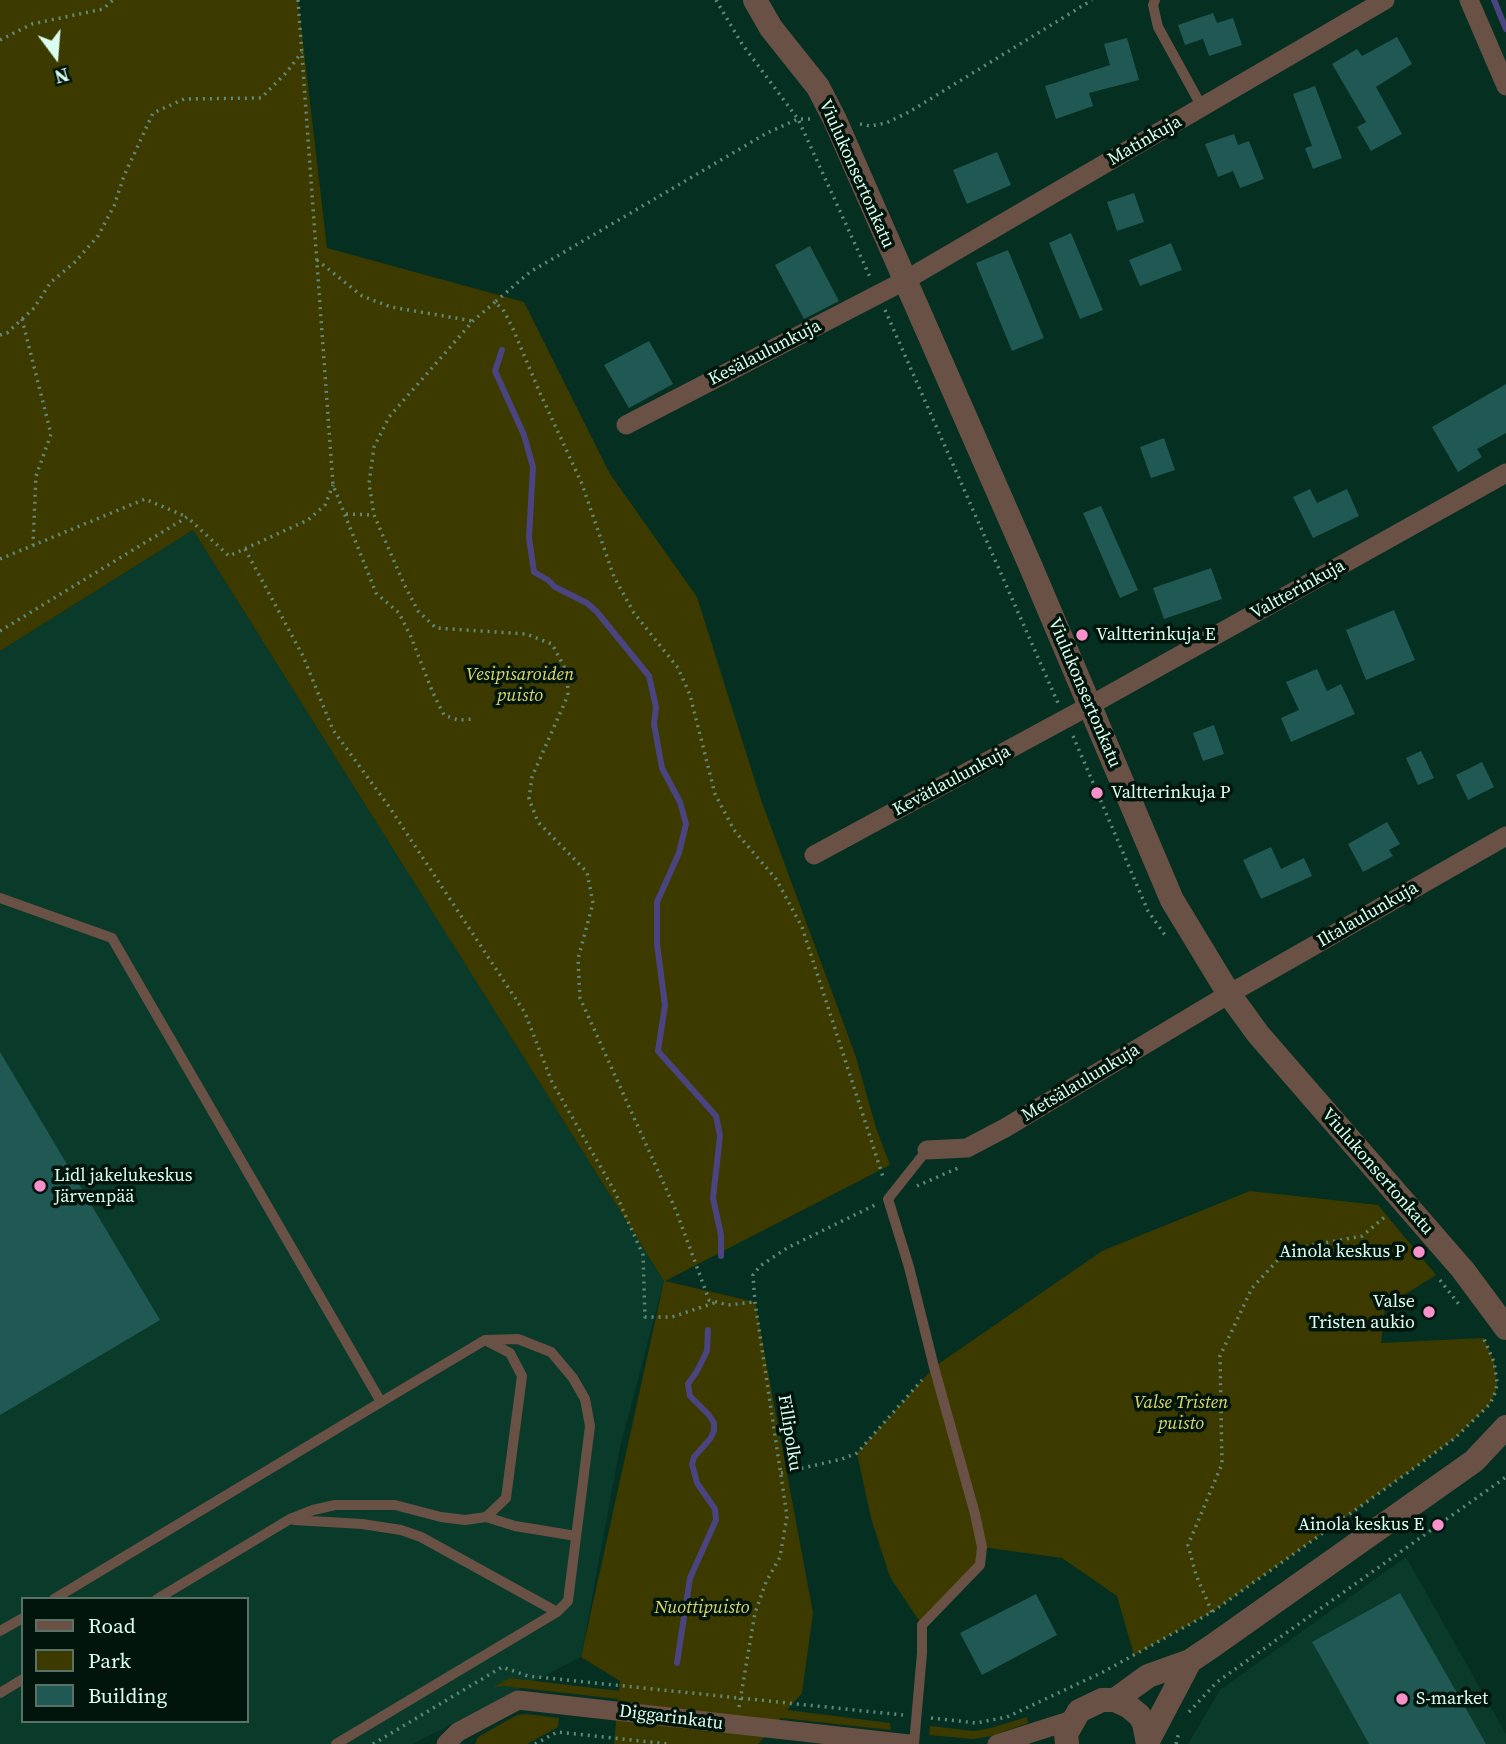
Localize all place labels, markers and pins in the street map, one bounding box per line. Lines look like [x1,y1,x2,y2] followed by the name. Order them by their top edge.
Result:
[1096,624,1216,646] place label: Valtterinkuja E
[1074,627,1090,643] marker: Valtterinkuja E
[1111,782,1230,804] place label: Valtterinkuja P
[1089,785,1105,801] marker: Valtterinkuja P
[54,1165,193,1208] place label: Lidl jakelukeskus Järvenpää
[32,1178,48,1194] marker: Lidl jakelukeskus Järvenpää
[1279,1241,1405,1263] place label: Ainola keskus P
[1411,1244,1427,1260] marker: Ainola keskus P
[1309,1291,1415,1334] place label: Valse Tristen aukio
[1421,1304,1437,1320] marker: Valse Tristen aukio
[1298,1514,1424,1536] place label: Ainola keskus E
[1430,1517,1446,1533] marker: Ainola keskus E
[1416,1688,1488,1710] place label: S-market
[1394,1691,1410,1707] marker: S-market

